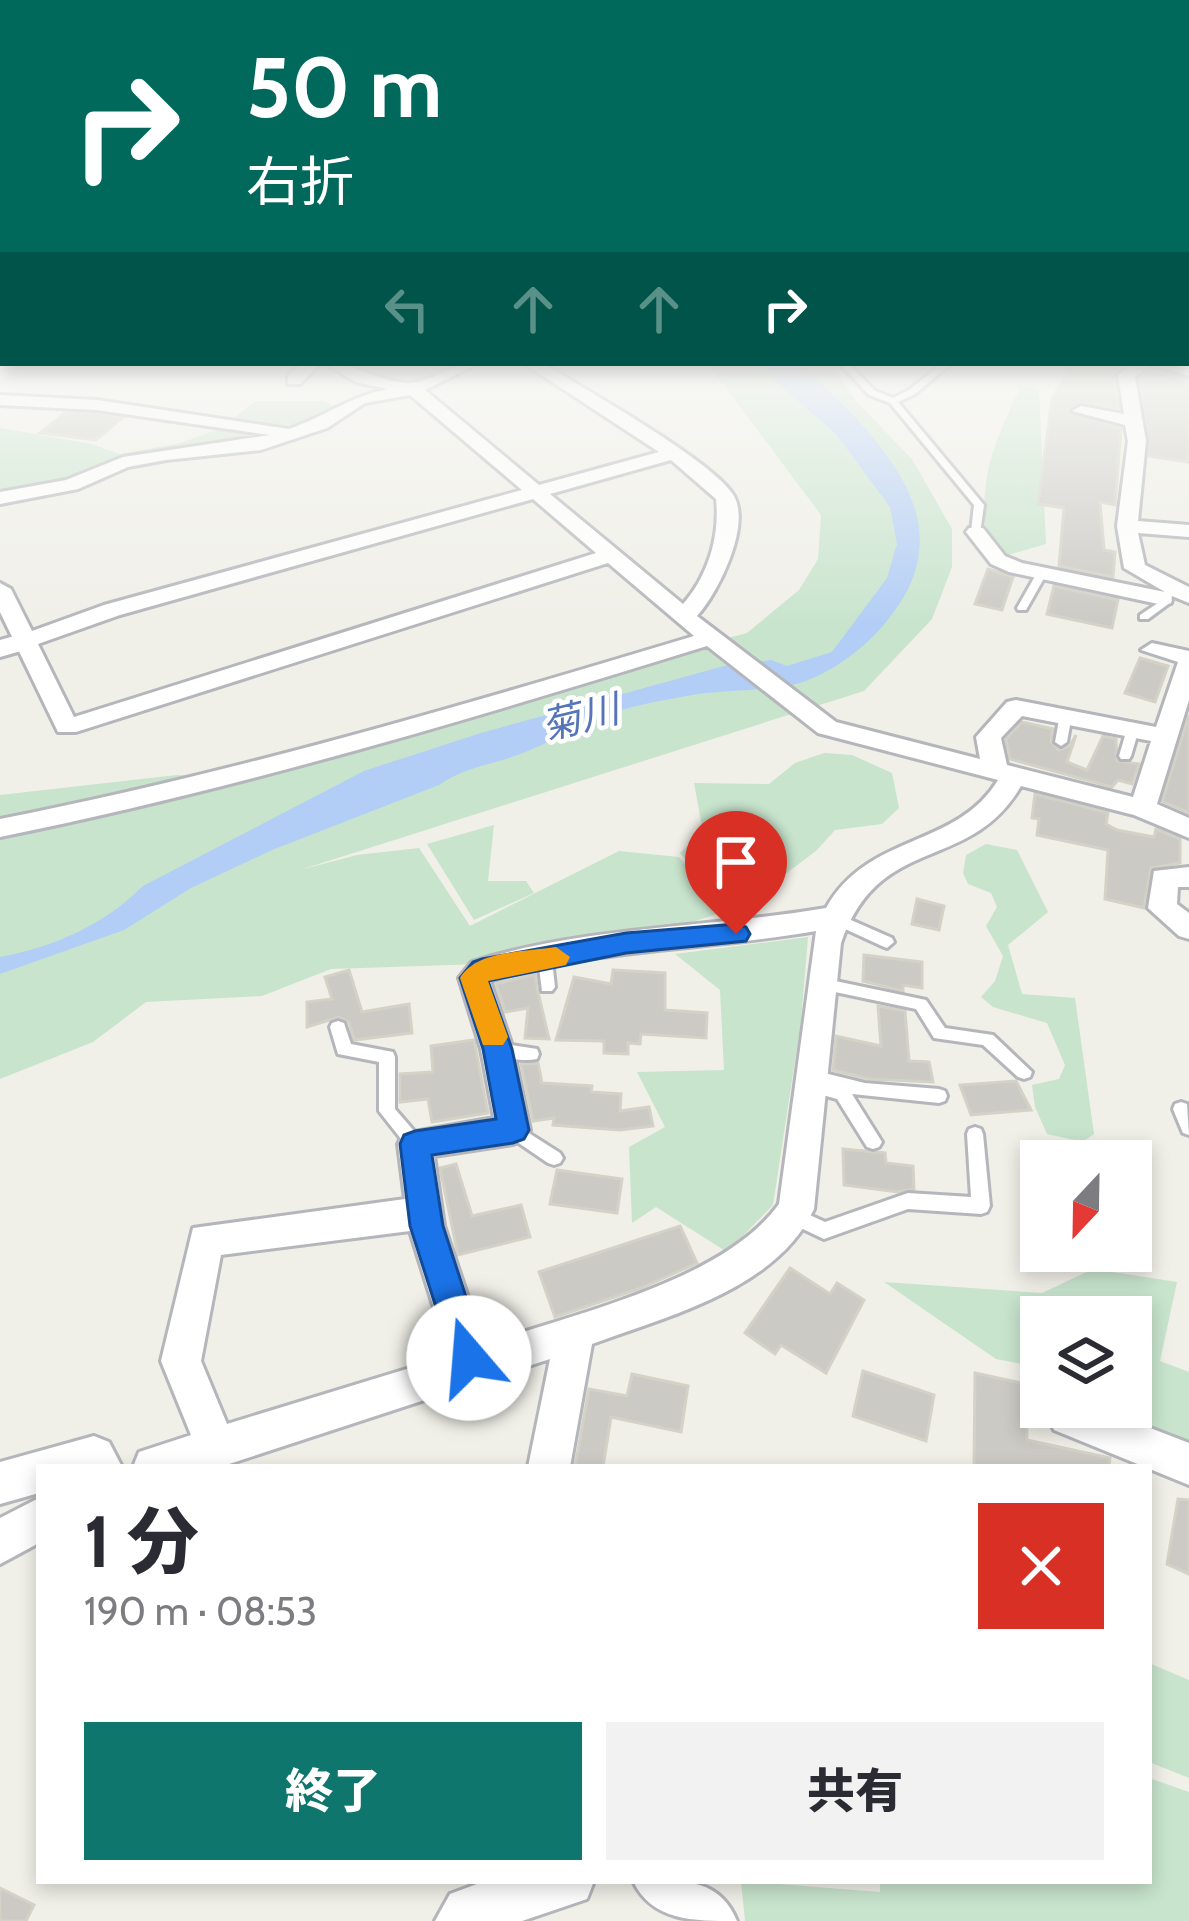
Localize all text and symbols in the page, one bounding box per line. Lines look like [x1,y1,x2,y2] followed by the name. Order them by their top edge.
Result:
[246,36,442,138] text: 50 m
[48,48,204,204] icon: right
[246,149,354,215] text: 右折
[374,276,440,342] icon: left
[500,276,566,342] icon: ahead
[626,276,692,342] icon: ahead
[752,276,818,342] icon: right
[536,683,628,750] water label: 菊川
[685,811,787,934] pin
[703,829,769,895] icon: arrive
[1020,1140,1152,1272] north arrow
[1020,1140,1152,1428] map controls
[406,1295,532,1421] position arrow
[1020,1296,1152,1428] button: layers
[84,1498,199,1585] text: 1 分
[978,1503,1104,1629] button: close
[84,1587,317,1635] text: 190 m · 08:53
[84,1722,582,1860] button: 終了
[606,1722,1104,1860] button: 共有

